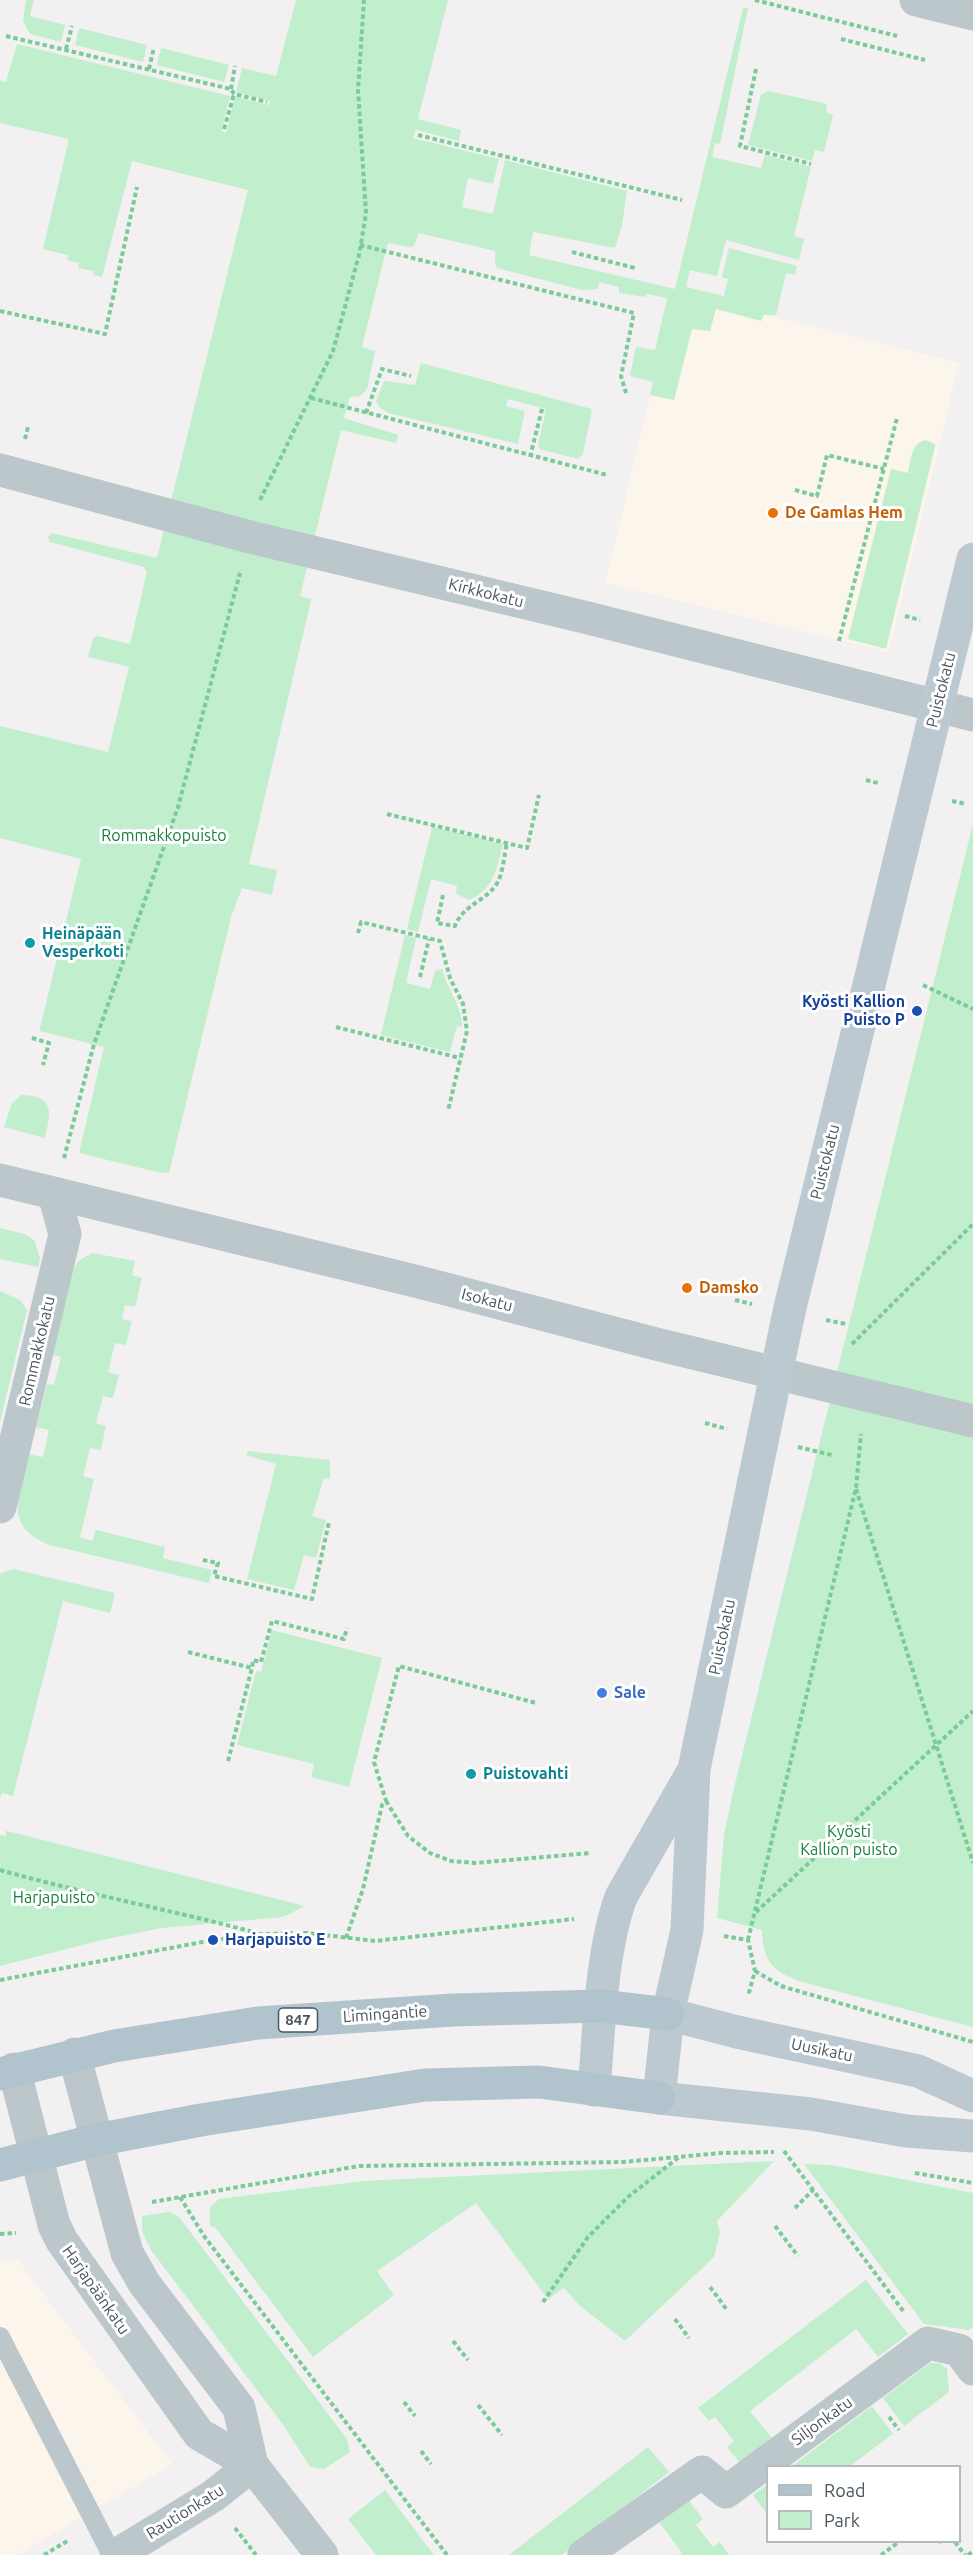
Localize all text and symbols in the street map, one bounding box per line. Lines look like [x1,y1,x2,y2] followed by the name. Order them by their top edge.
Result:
[785,503,903,523] place label: De Gamlas Hem
[766,506,780,520] marker: De Gamlas Hem
[446,574,526,612] street label: Kirkkokatu
[922,650,960,730] street label: Puistokatu
[101,826,227,846] park label: Rommakkopuisto
[42,924,124,962] place label: Heinäpään Vesperkoti
[23,936,37,950] marker: Heinäpään Vesperkoti
[802,992,905,1030] place label: Kyösti Kallion Puisto P
[910,1004,924,1018] marker: Kyösti Kallion Puisto P
[806,1122,844,1202] street label: Puistokatu
[699,1278,759,1298] place label: Damsko
[680,1281,694,1295] marker: Damsko
[459,1284,515,1316] street label: Isokatu
[15,1294,59,1408] street label: Rommakkokatu
[705,1597,739,1677] street label: Puistokatu
[614,1683,646,1703] place label: Sale
[595,1686,609,1700] marker: Sale
[483,1764,568,1784] place label: Puistovahti
[464,1767,478,1781] marker: Puistovahti
[800,1822,898,1860] park label: Kyösti Kallion puisto
[13,1888,95,1908] park label: Harjapuisto
[225,1930,326,1950] place label: Harjapuisto E
[206,1933,220,1947] marker: Harjapuisto E
[342,2001,428,2027] street label: Limingantie
[278,2008,318,2032] road number: 847
[789,2034,855,2066] street label: Uusikatu
[58,2242,134,2338] street label: Harjapäänkatu
[788,2392,856,2450] street label: Siljonkatu
[766,2465,961,2543] legend
[824,2480,866,2500] text: Road
[143,2481,227,2543] street label: Rautionkatu
[824,2510,860,2530] text: Park

